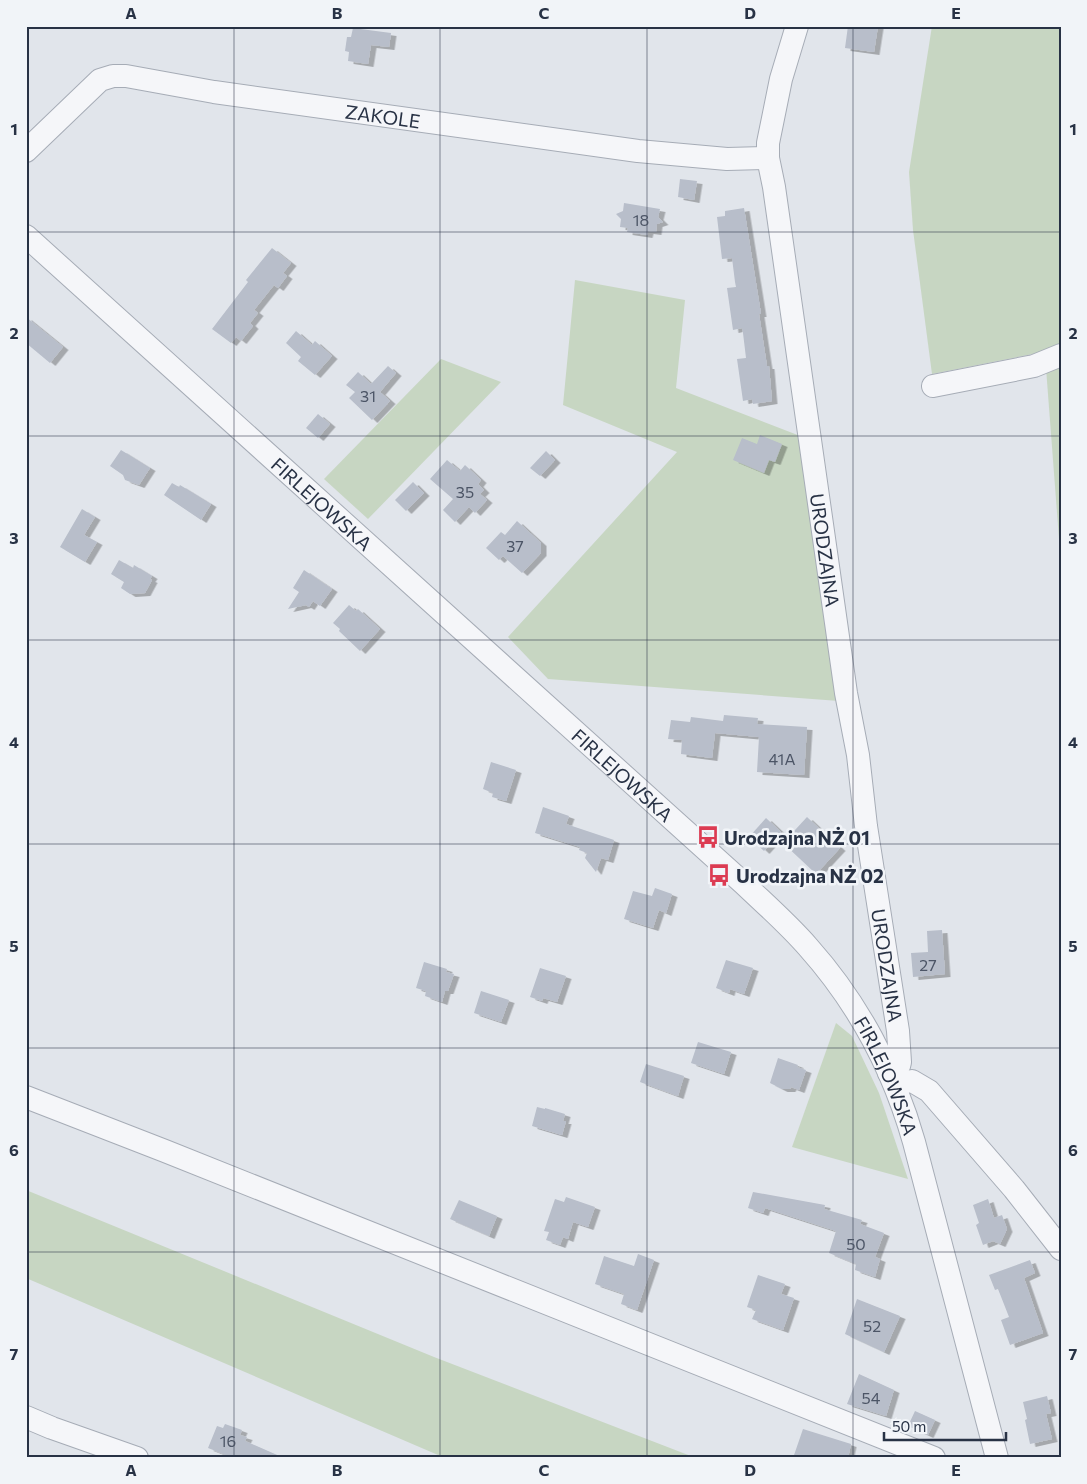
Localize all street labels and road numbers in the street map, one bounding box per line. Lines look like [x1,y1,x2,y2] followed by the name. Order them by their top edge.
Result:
[344,99,422,132] street label: ZAKOLE
[267,452,377,555] street label: FIRLEJOWSKA
[806,492,845,608] street label: URODZAJNA
[568,723,678,826] street label: FIRLEJOWSKA
[868,907,908,1024] street label: URODZAJNA
[850,1012,923,1138] street label: FIRLEJOWSKA

